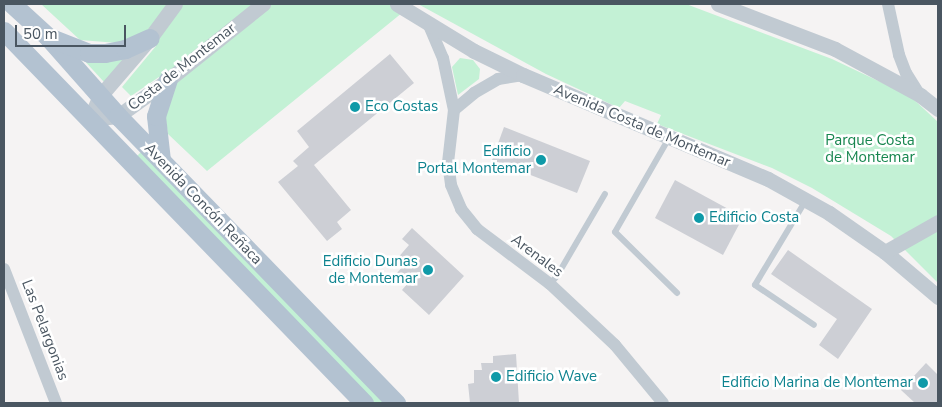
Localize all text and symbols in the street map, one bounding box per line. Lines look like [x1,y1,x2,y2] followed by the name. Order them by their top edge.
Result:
[18,15,129,47] scale bar
[125,19,239,115] street label: Costa de Montemar
[23,24,58,44] text: 50 m
[551,81,733,171] street label: Avenida Costa de Montemar
[365,98,438,116] place label: Eco Costas
[349,101,361,113] marker: Eco Costas
[825,131,915,166] park label: Parque Costa de Montemar
[140,140,266,268] street label: Avenida Concón Reñaca
[417,142,531,177] place label: Edificio Portal Montemar
[535,154,547,166] marker: Edificio Portal Montemar
[709,209,799,227] place label: Edificio Costa
[693,212,705,224] marker: Edificio Costa
[508,231,566,281] street label: Arenales
[323,252,418,287] place label: Edificio Dunas de Montemar
[422,264,434,276] marker: Edificio Dunas de Montemar
[18,277,72,383] street label: Las Pelargonias
[506,368,597,386] place label: Edificio Wave
[490,371,502,383] marker: Edificio Wave
[722,374,913,392] place label: Edificio Marina de Montemar
[917,377,929,389] marker: Edificio Marina de Montemar

